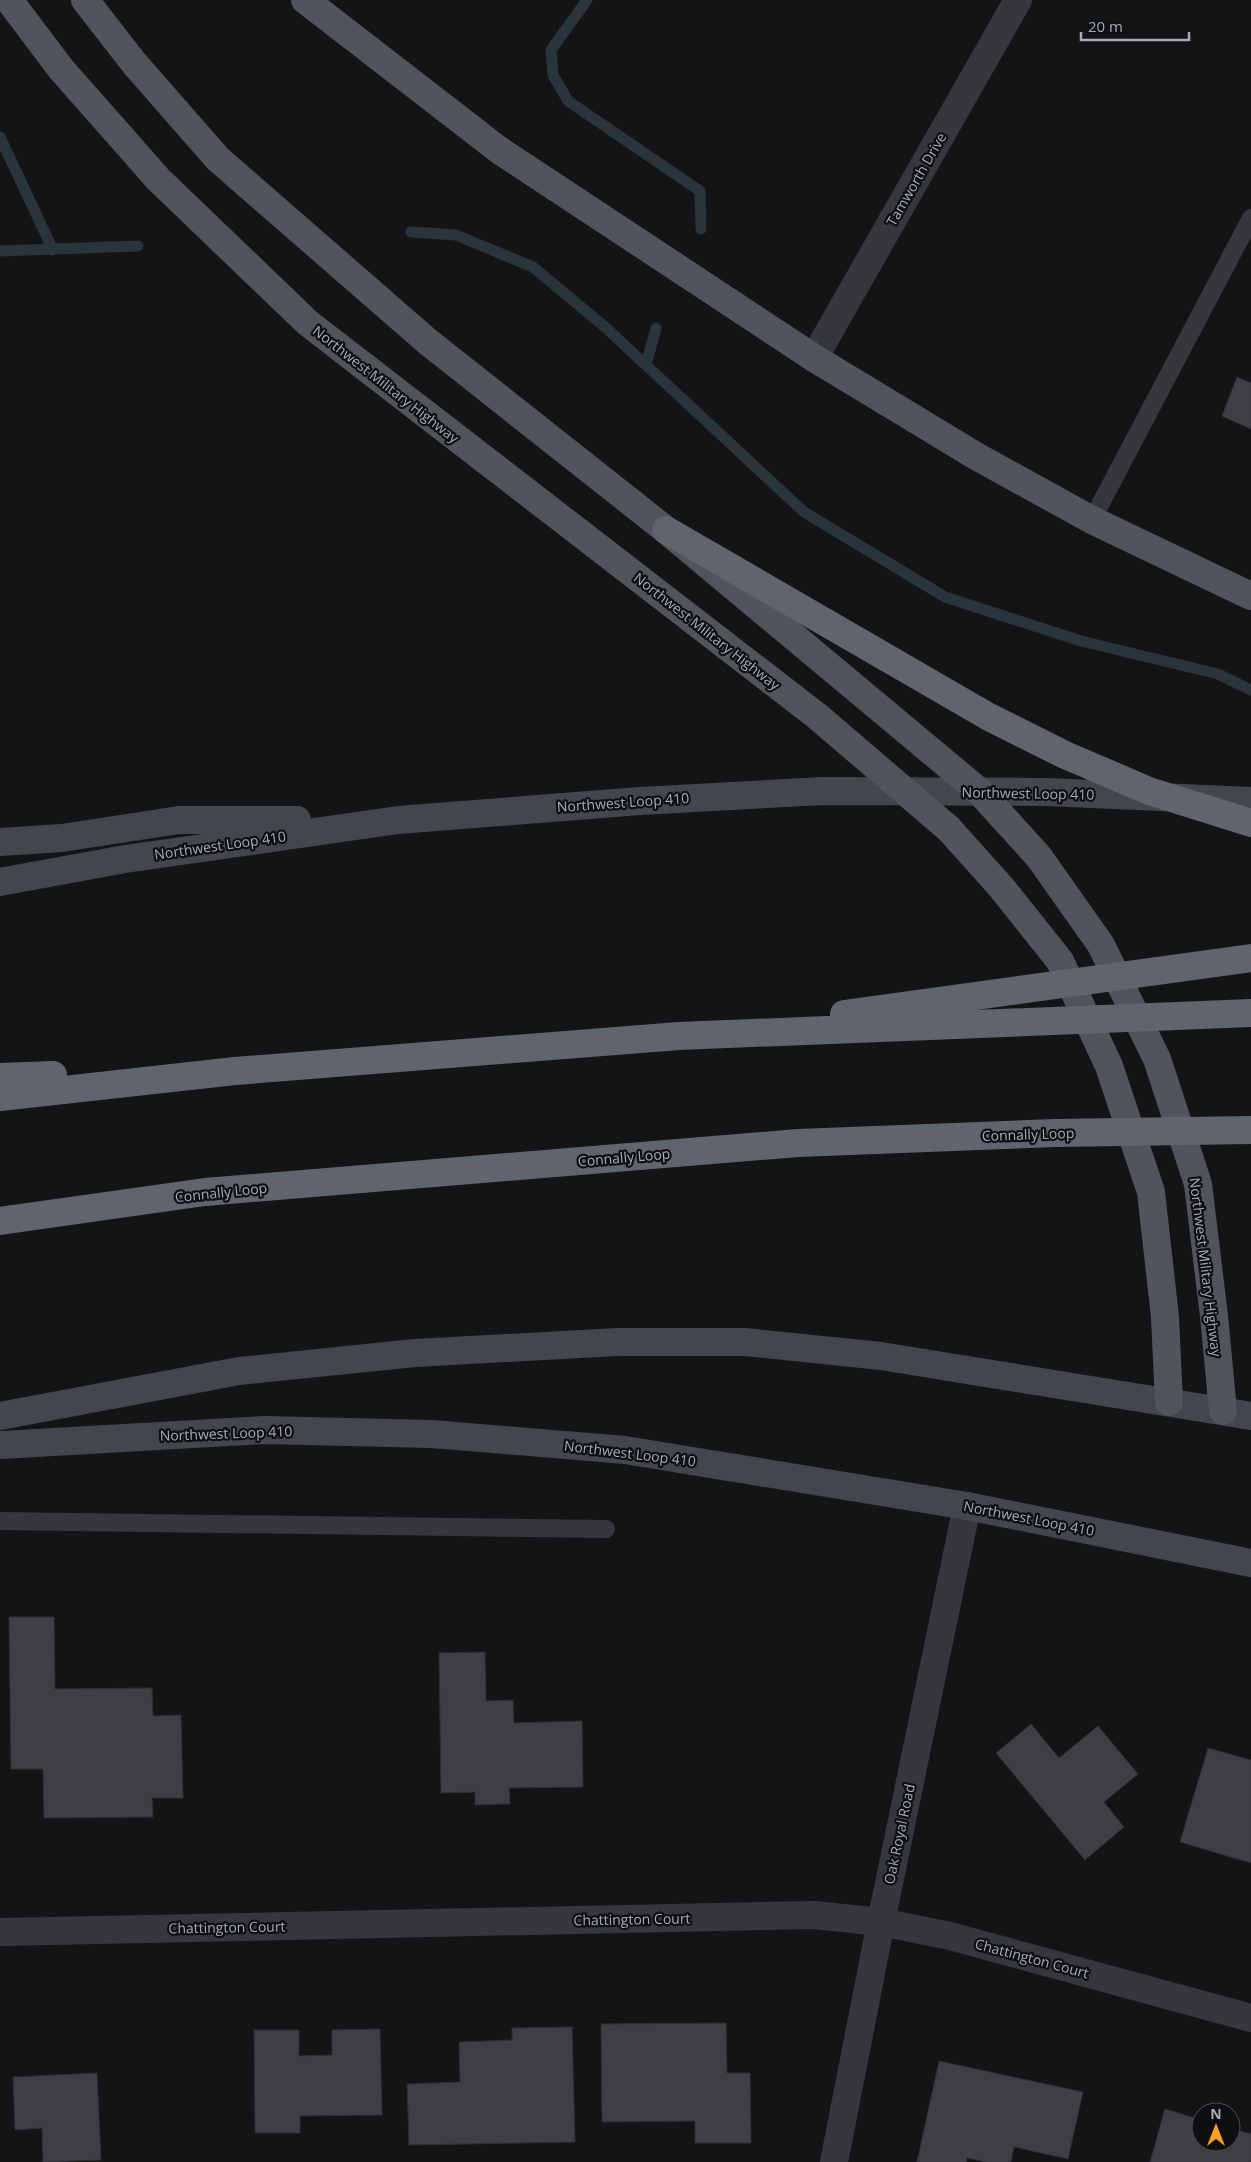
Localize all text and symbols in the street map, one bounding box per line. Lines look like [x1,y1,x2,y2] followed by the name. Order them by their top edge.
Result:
[1081,10,1188,42] scale bar
[1088,16,1123,36] text: 20 m
[882,129,951,229] street label: Tamworth Drive
[309,321,464,448] street label: Northwest Military Highway
[630,568,785,695] street label: Northwest Military Highway
[962,782,1094,804] street label: Northwest Loop 410
[556,788,690,816] street label: Northwest Loop 410
[153,826,287,864] street label: Northwest Loop 410
[981,1123,1075,1145] street label: Connally Loop
[577,1143,671,1171] street label: Connally Loop
[1186,1176,1227,1359] street label: Northwest Military Highway
[174,1178,268,1206] street label: Connally Loop
[159,1421,293,1445] street label: Northwest Loop 410
[563,1435,697,1471] street label: Northwest Loop 410
[962,1496,1096,1540] street label: Northwest Loop 410
[879,1782,919,1886] street label: Oak Royal Road
[573,1908,691,1930] street label: Chattington Court
[168,1916,286,1938] street label: Chattington Court
[973,1934,1091,1982] street label: Chattington Court
[1191,2102,1241,2152] north arrow
[1210,2104,1222,2123] text: N

